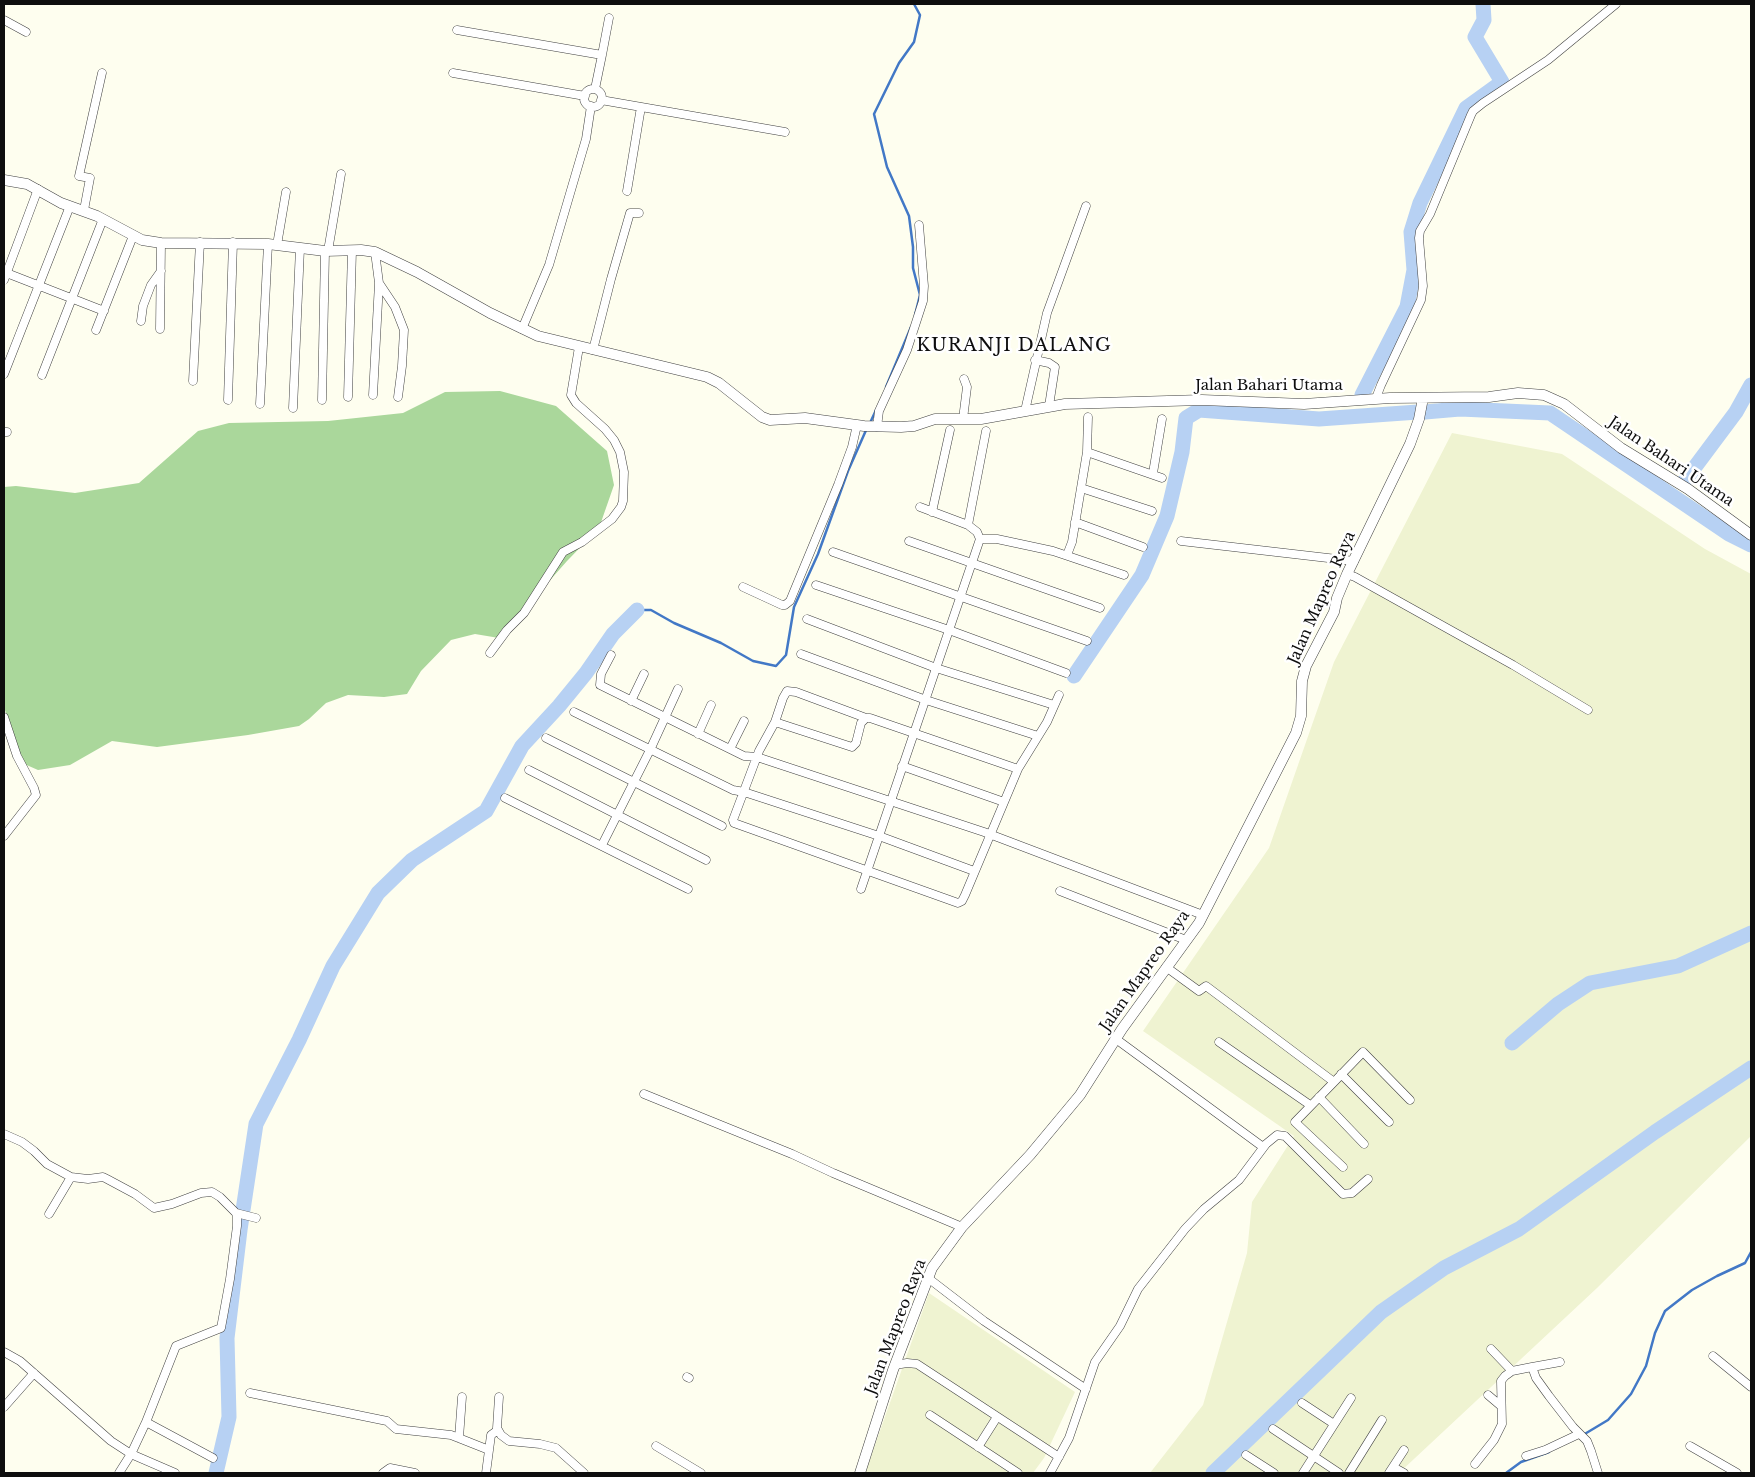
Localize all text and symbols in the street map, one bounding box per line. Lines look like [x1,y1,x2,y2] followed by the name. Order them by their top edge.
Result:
[914,335,1114,357] district label: KURANJI DALANG
[1195,377,1343,395] street label: Jalan Bahari Utama
[1605,413,1737,511] street label: Jalan Bahari Utama
[1285,529,1359,667] street label: Jalan Mapreo Raya
[1096,907,1194,1035] street label: Jalan Mapreo Raya
[862,1257,930,1397] street label: Jalan Mapreo Raya

